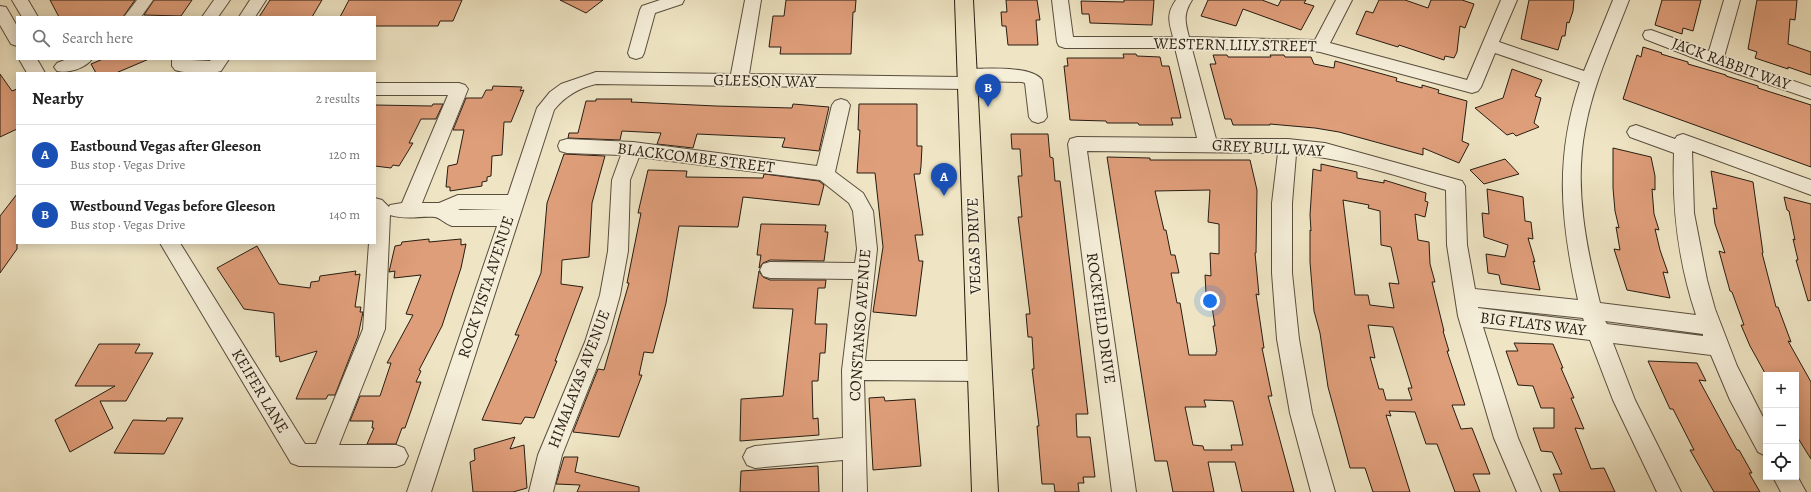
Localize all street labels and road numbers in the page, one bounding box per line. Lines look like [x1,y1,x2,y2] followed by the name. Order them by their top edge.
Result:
[1669,32,1794,96] street label: JACK RABBIT WAY
[1152,33,1317,57] street label: WESTERN LILY STREET
[713,69,817,93] street label: GLEESON WAY
[1211,134,1325,162] street label: GREY BULL WAY
[616,137,776,179] street label: BLACKCOMBE STREET
[961,197,987,296] street label: VEGAS DRIVE
[453,213,519,361] street label: ROCK VISTA AVENUE
[844,248,876,402] street label: CONSTANSO AVENUE
[1081,251,1121,385] street label: ROCKFIELD DRIVE
[542,307,616,451] street label: HIMALAYAS AVENUE
[1479,307,1588,341] street label: BIG FLATS WAY
[226,345,294,437] street label: KEIFER LANE

